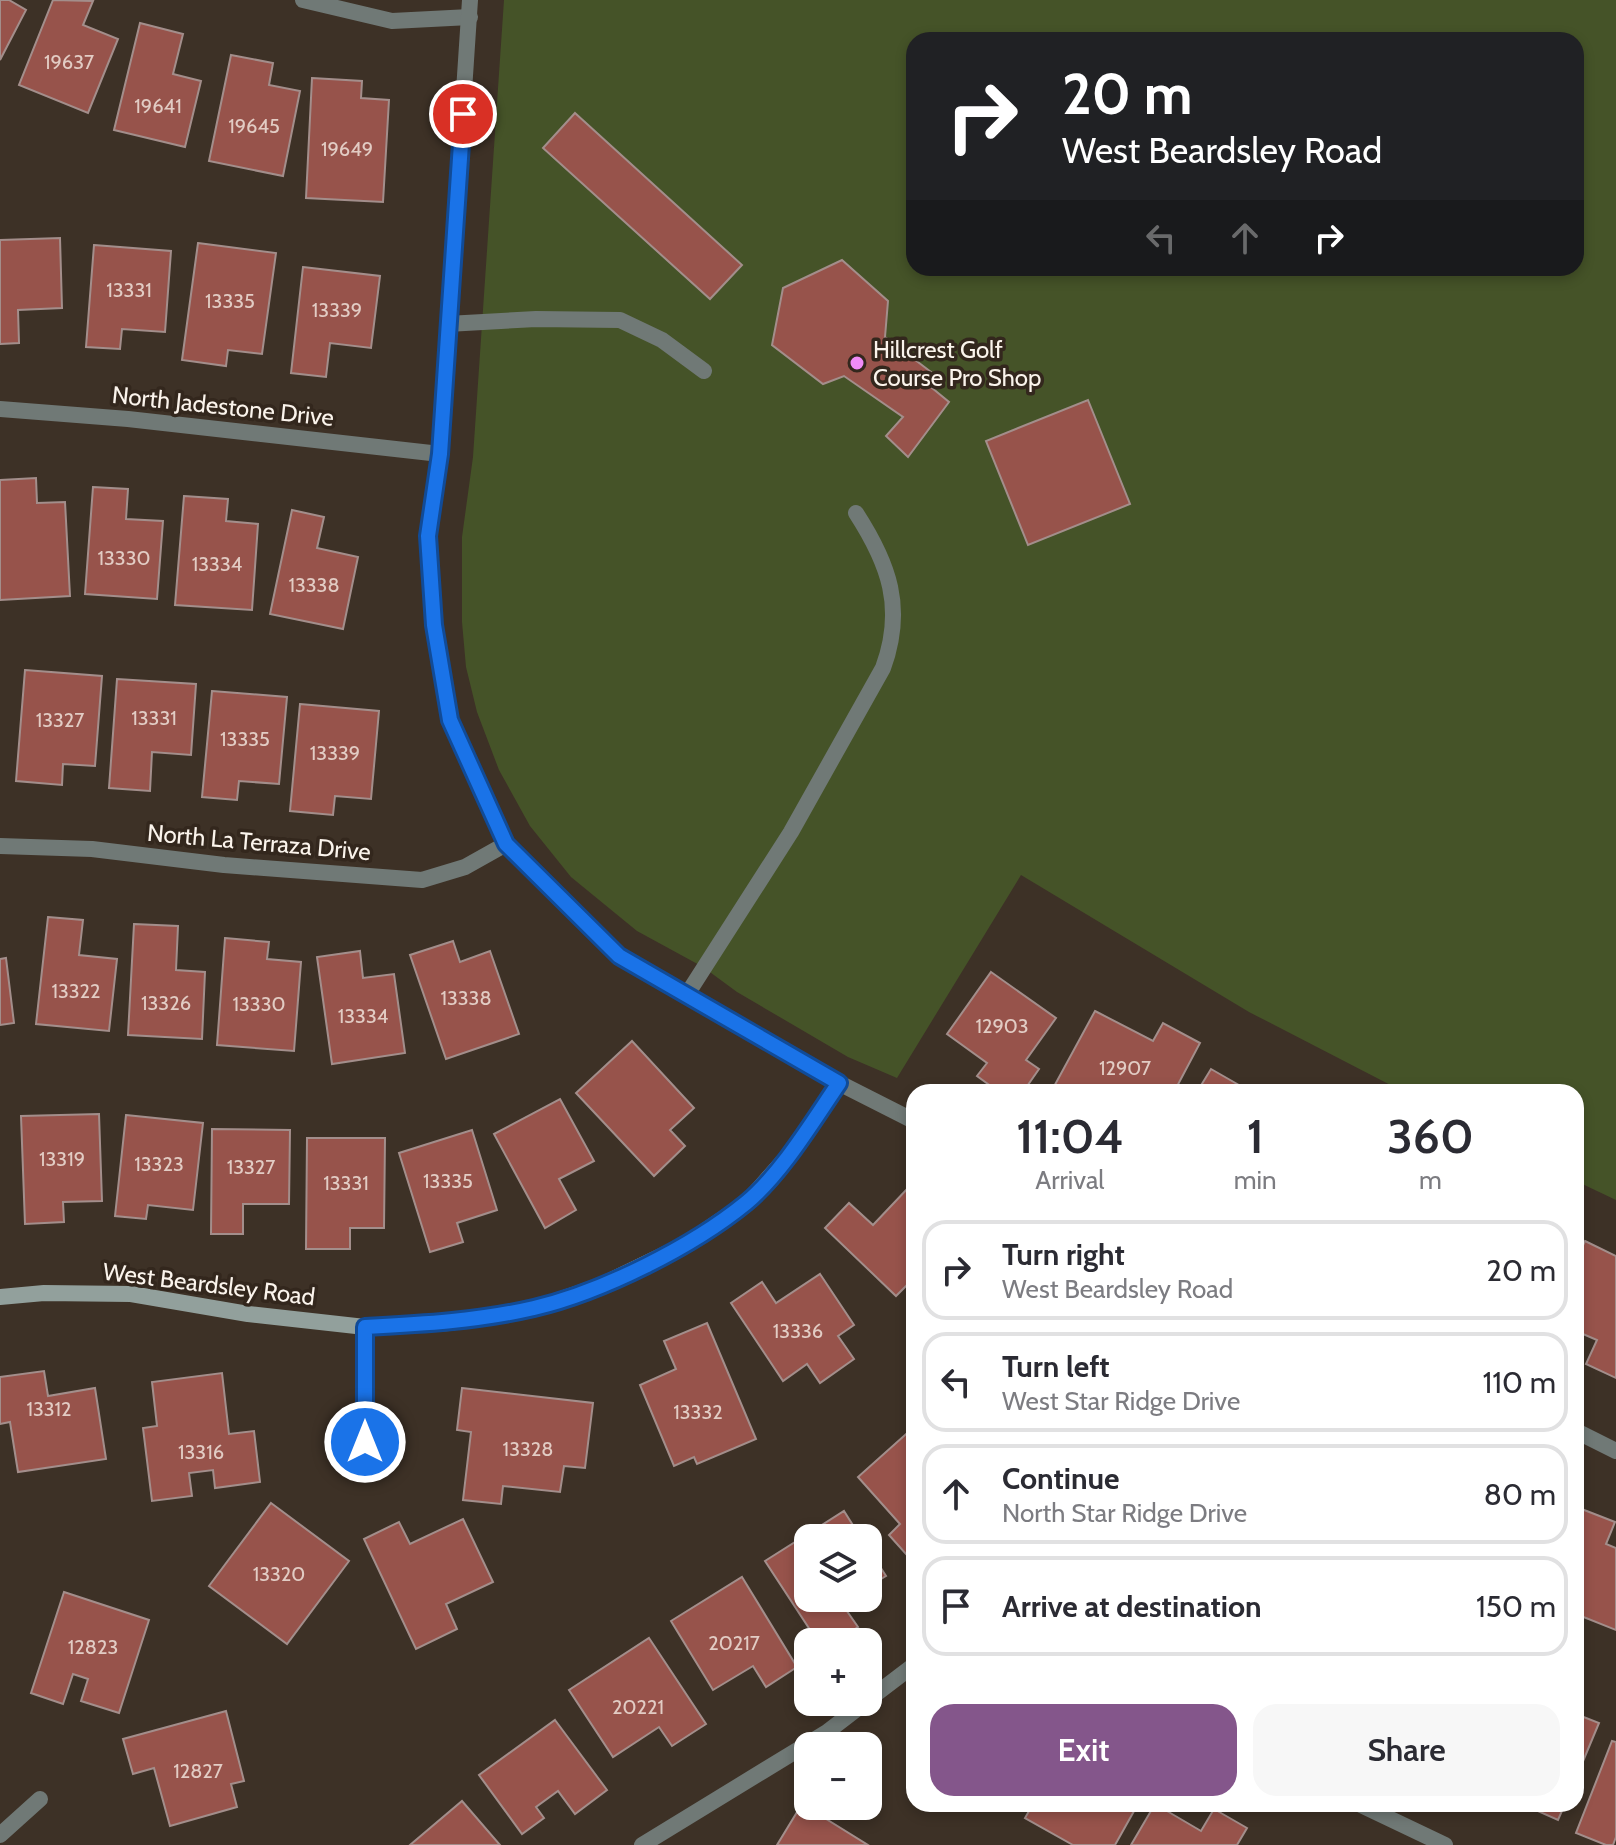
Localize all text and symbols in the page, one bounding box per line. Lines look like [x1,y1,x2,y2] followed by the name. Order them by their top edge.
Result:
[44,50,94,74] house number: 19637
[1062,60,1192,128] text: 20 m
[930,64,1034,168] icon: right
[429,80,497,148] pin
[441,92,485,136] icon: arrive
[134,94,182,118] house number: 19641
[228,114,280,138] house number: 19645
[1062,128,1382,172] text: West Beardsley Road
[321,137,373,161] house number: 19649
[1139,216,1183,260] icon: left
[1223,216,1267,260] icon: ahead
[1307,216,1351,260] icon: right
[106,278,152,302] house number: 13331
[205,289,255,313] house number: 13335
[312,298,362,322] house number: 13339
[873,335,1041,392] place label: Hillcrest Golf Course Pro Shop
[848,354,866,372] marker: Hillcrest Golf Course Pro Shop
[111,380,335,432] street label: North Jadestone Drive
[98,546,150,570] house number: 13330
[192,552,243,576] house number: 13334
[288,573,340,597] house number: 13338
[131,706,177,730] house number: 13331
[36,708,84,732] house number: 13327
[220,727,270,751] house number: 13335
[310,741,360,765] house number: 13339
[146,818,372,866] street label: North La Terraza Drive
[51,979,101,1003] house number: 13322
[440,986,492,1010] house number: 13338
[141,991,191,1015] house number: 13326
[233,992,285,1016] house number: 13330
[338,1004,389,1028] house number: 13334
[975,1014,1029,1038] house number: 12903
[1099,1056,1151,1080] house number: 12907
[1016,1107,1123,1165] text: 11:04
[1247,1107,1264,1165] text: 1
[1387,1107,1474,1165] text: 360
[39,1147,85,1171] house number: 13319
[134,1152,184,1176] house number: 13323
[227,1155,275,1179] house number: 13327
[1035,1164,1105,1196] text: Arrival
[1234,1164,1277,1196] text: min
[1419,1164,1442,1196] text: m
[423,1169,473,1193] house number: 13335
[323,1171,369,1195] house number: 13331
[1002,1236,1125,1273] text: Turn right
[934,1248,978,1292] icon: right
[1486,1252,1556,1289] text: 20 m
[101,1257,317,1311] street label: West Beardsley Road
[1002,1273,1233,1305] text: West Beardsley Road
[773,1319,823,1343] house number: 13336
[1002,1348,1110,1385] text: Turn left
[934,1360,978,1404] icon: left
[1482,1364,1556,1401] text: 110 m
[1002,1385,1240,1417] text: West Star Ridge Drive
[26,1397,72,1421] house number: 13312
[323,1400,407,1484] position arrow
[673,1400,723,1424] house number: 13332
[503,1437,553,1461] house number: 13328
[178,1440,224,1464] house number: 13316
[1002,1460,1119,1497] text: Continue
[934,1472,978,1516] icon: ahead
[1484,1476,1556,1513] text: 80 m
[1002,1497,1247,1529] text: North Star Ridge Drive
[794,1524,882,1820] map controls
[794,1524,882,1612] button: layers
[253,1562,305,1586] house number: 13320
[934,1584,978,1628] icon: arrive
[1002,1588,1262,1625] text: Arrive at destination
[1476,1588,1556,1625] text: 150 m
[794,1628,882,1716] button: +
[708,1631,760,1655] house number: 20217
[68,1635,118,1659] house number: 12823
[612,1695,664,1719] house number: 20221
[930,1704,1237,1796] button: Exit
[1253,1704,1560,1796] button: Share
[794,1732,882,1820] button: −
[173,1759,223,1783] house number: 12827

